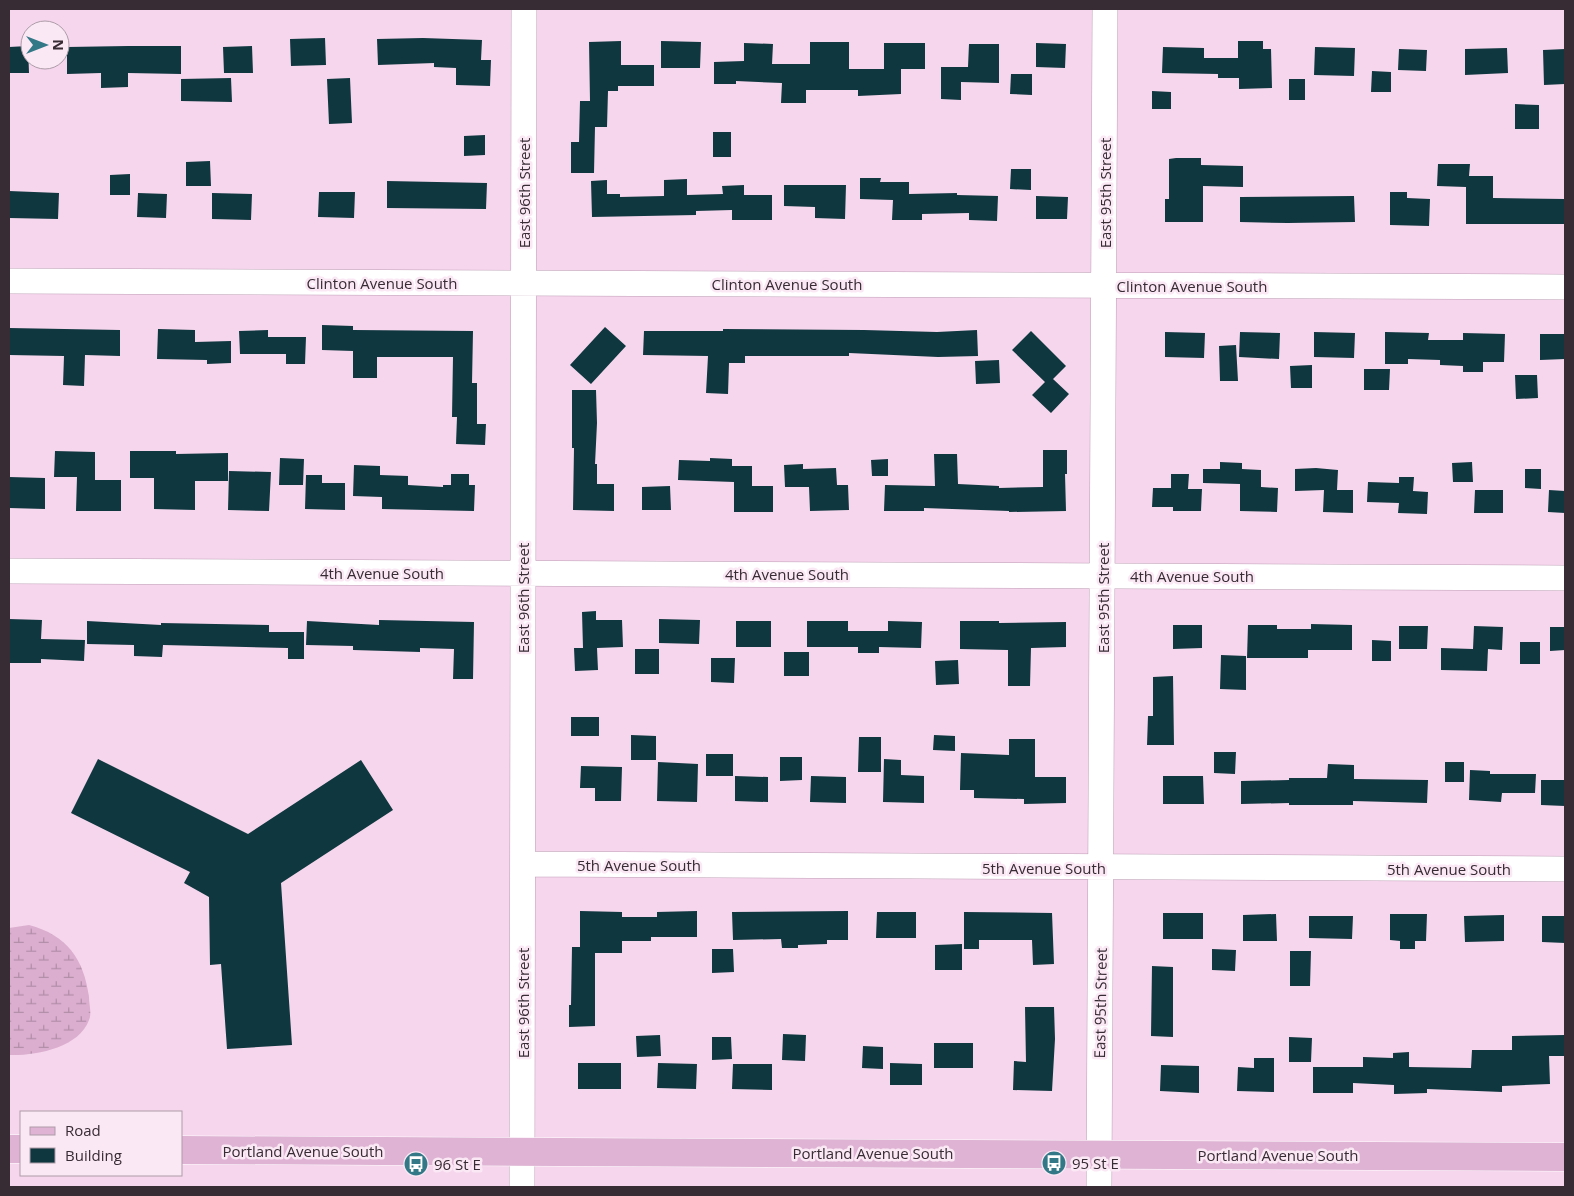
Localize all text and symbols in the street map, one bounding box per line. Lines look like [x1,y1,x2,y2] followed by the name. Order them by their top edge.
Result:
[20,20,70,70] north arrow
[49,39,68,51] text: N
[514,138,534,248] street label: East 96th Street
[1095,138,1115,248] street label: East 95th Street
[307,273,457,293] street label: Clinton Avenue South
[712,274,862,294] street label: Clinton Avenue South
[1117,276,1267,296] street label: Clinton Avenue South
[513,543,533,653] street label: East 96th Street
[1093,543,1113,653] street label: East 95th Street
[320,563,444,583] street label: 4th Avenue South
[725,564,849,584] street label: 4th Avenue South
[1130,566,1254,586] street label: 4th Avenue South
[577,855,701,875] street label: 5th Avenue South
[982,858,1106,878] street label: 5th Avenue South
[1387,859,1511,879] street label: 5th Avenue South
[513,948,533,1058] street label: East 96th Street
[1089,948,1111,1058] street label: East 95th Street
[20,1111,182,1176] legend
[65,1120,101,1140] text: Road
[222,1141,384,1161] street label: Portland Avenue South
[792,1143,954,1163] street label: Portland Avenue South
[65,1145,122,1165] text: Building
[1197,1145,1359,1165] street label: Portland Avenue South
[1041,1150,1067,1176] bus stop icon: 95 St E
[403,1151,429,1177] bus stop icon: 96 St E
[1072,1153,1119,1173] place label: 95 St E
[434,1154,481,1174] place label: 96 St E

